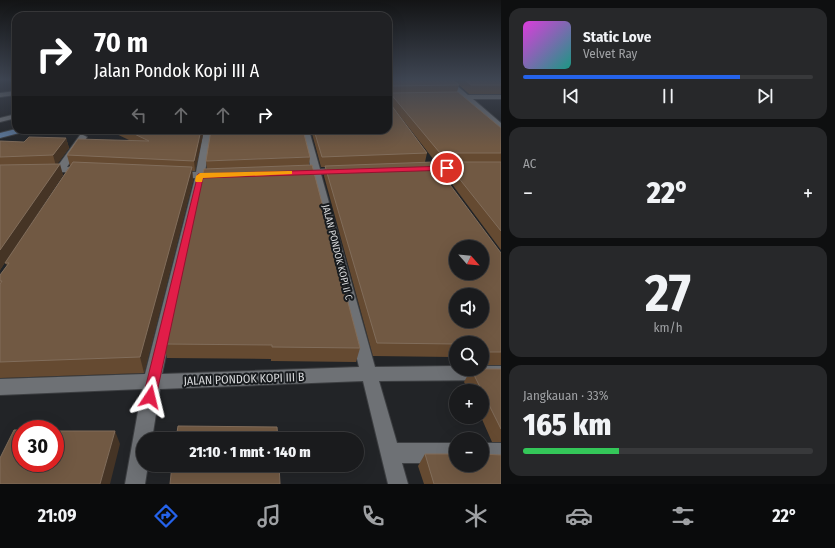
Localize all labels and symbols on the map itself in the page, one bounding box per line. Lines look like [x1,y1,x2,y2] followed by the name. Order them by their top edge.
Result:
[430,151,464,185] pin
[319,203,355,301] street label: JALAN PONDOK KOPI II C
[449,240,489,280] north arrow
[183,370,305,388] street label: JALAN PONDOK KOPI III B
[129,376,171,418] position arrow
[12,420,64,472] speed limit sign: 30

